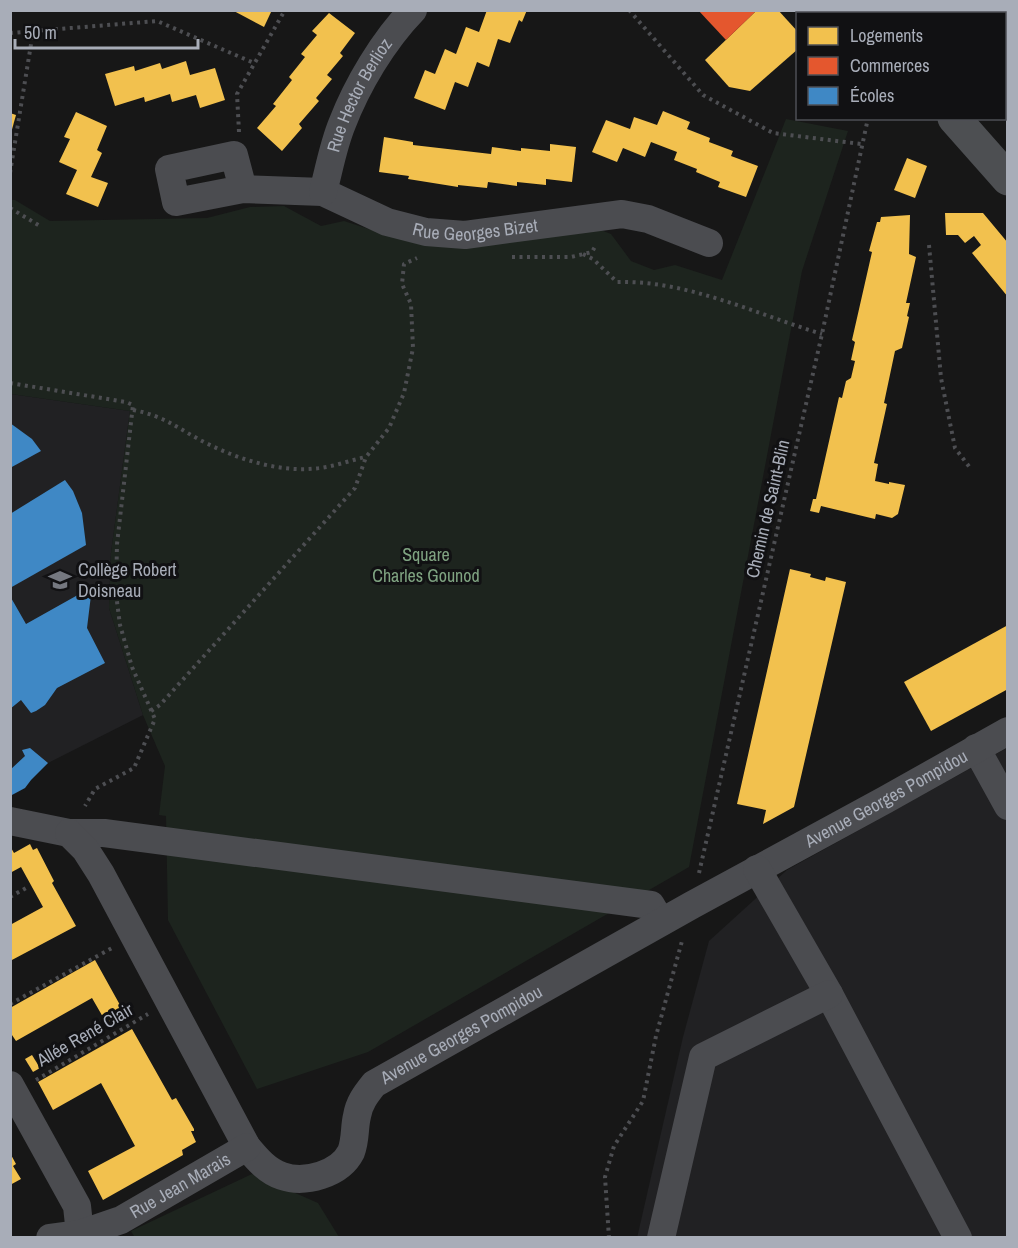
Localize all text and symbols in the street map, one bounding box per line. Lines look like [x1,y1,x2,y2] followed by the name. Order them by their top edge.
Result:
[15,12,198,50] scale bar
[796,12,1006,120] legend
[24,20,57,45] text: 50 m
[850,23,923,48] text: Logements
[320,33,398,155] street label: Rue Hector Berlioz
[850,53,930,78] text: Commerces
[850,83,894,108] text: Écoles
[410,212,539,247] street label: Rue Georges Bizet
[739,437,796,580] street label: Chemin de Saint-Blin
[372,542,480,588] park label: Square Charles Gounod
[78,557,176,603] place label: Collège Robert Doisneau
[47,567,73,593] school or university icon: Collège Robert Doisneau
[799,743,972,854] street label: Avenue Georges Pompidou
[375,979,547,1090] street label: Avenue Georges Pompidou
[31,997,138,1073] street label: Allée René Clair
[125,1146,235,1224] street label: Rue Jean Marais

